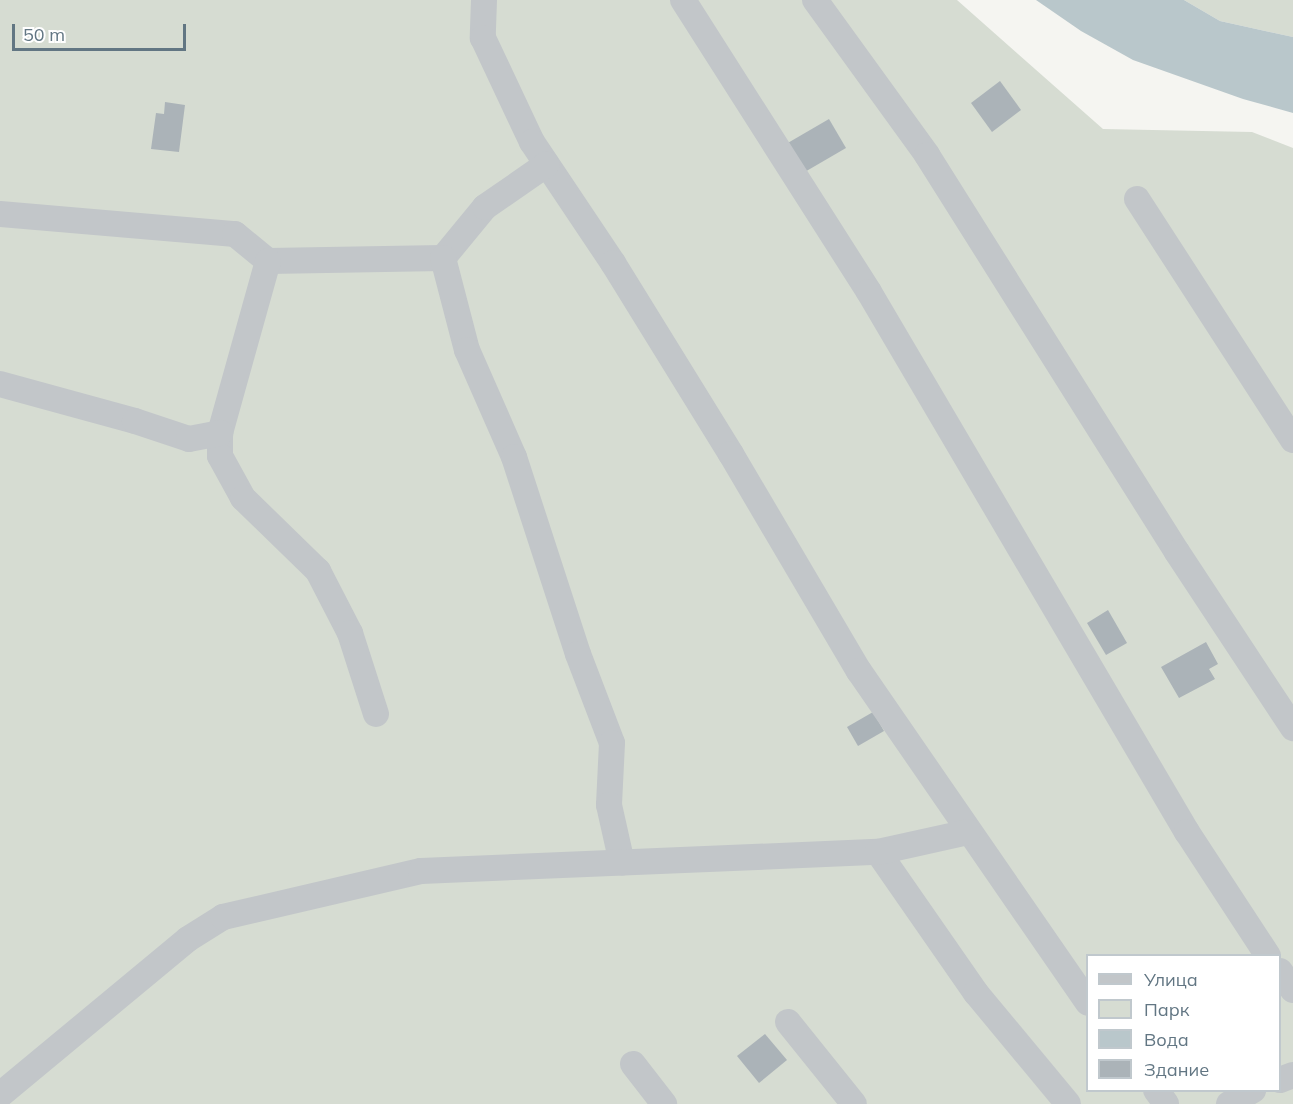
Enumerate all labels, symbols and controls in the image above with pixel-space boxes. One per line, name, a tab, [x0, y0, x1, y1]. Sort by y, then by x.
scale bar	[15, 12, 189, 50]
text: 50 m	[23, 23, 65, 46]
legend	[1086, 954, 1281, 1092]
text: Улица	[1144, 968, 1198, 991]
text: Парк	[1144, 998, 1189, 1021]
text: Вода	[1144, 1028, 1189, 1051]
text: Здание	[1144, 1058, 1209, 1081]

